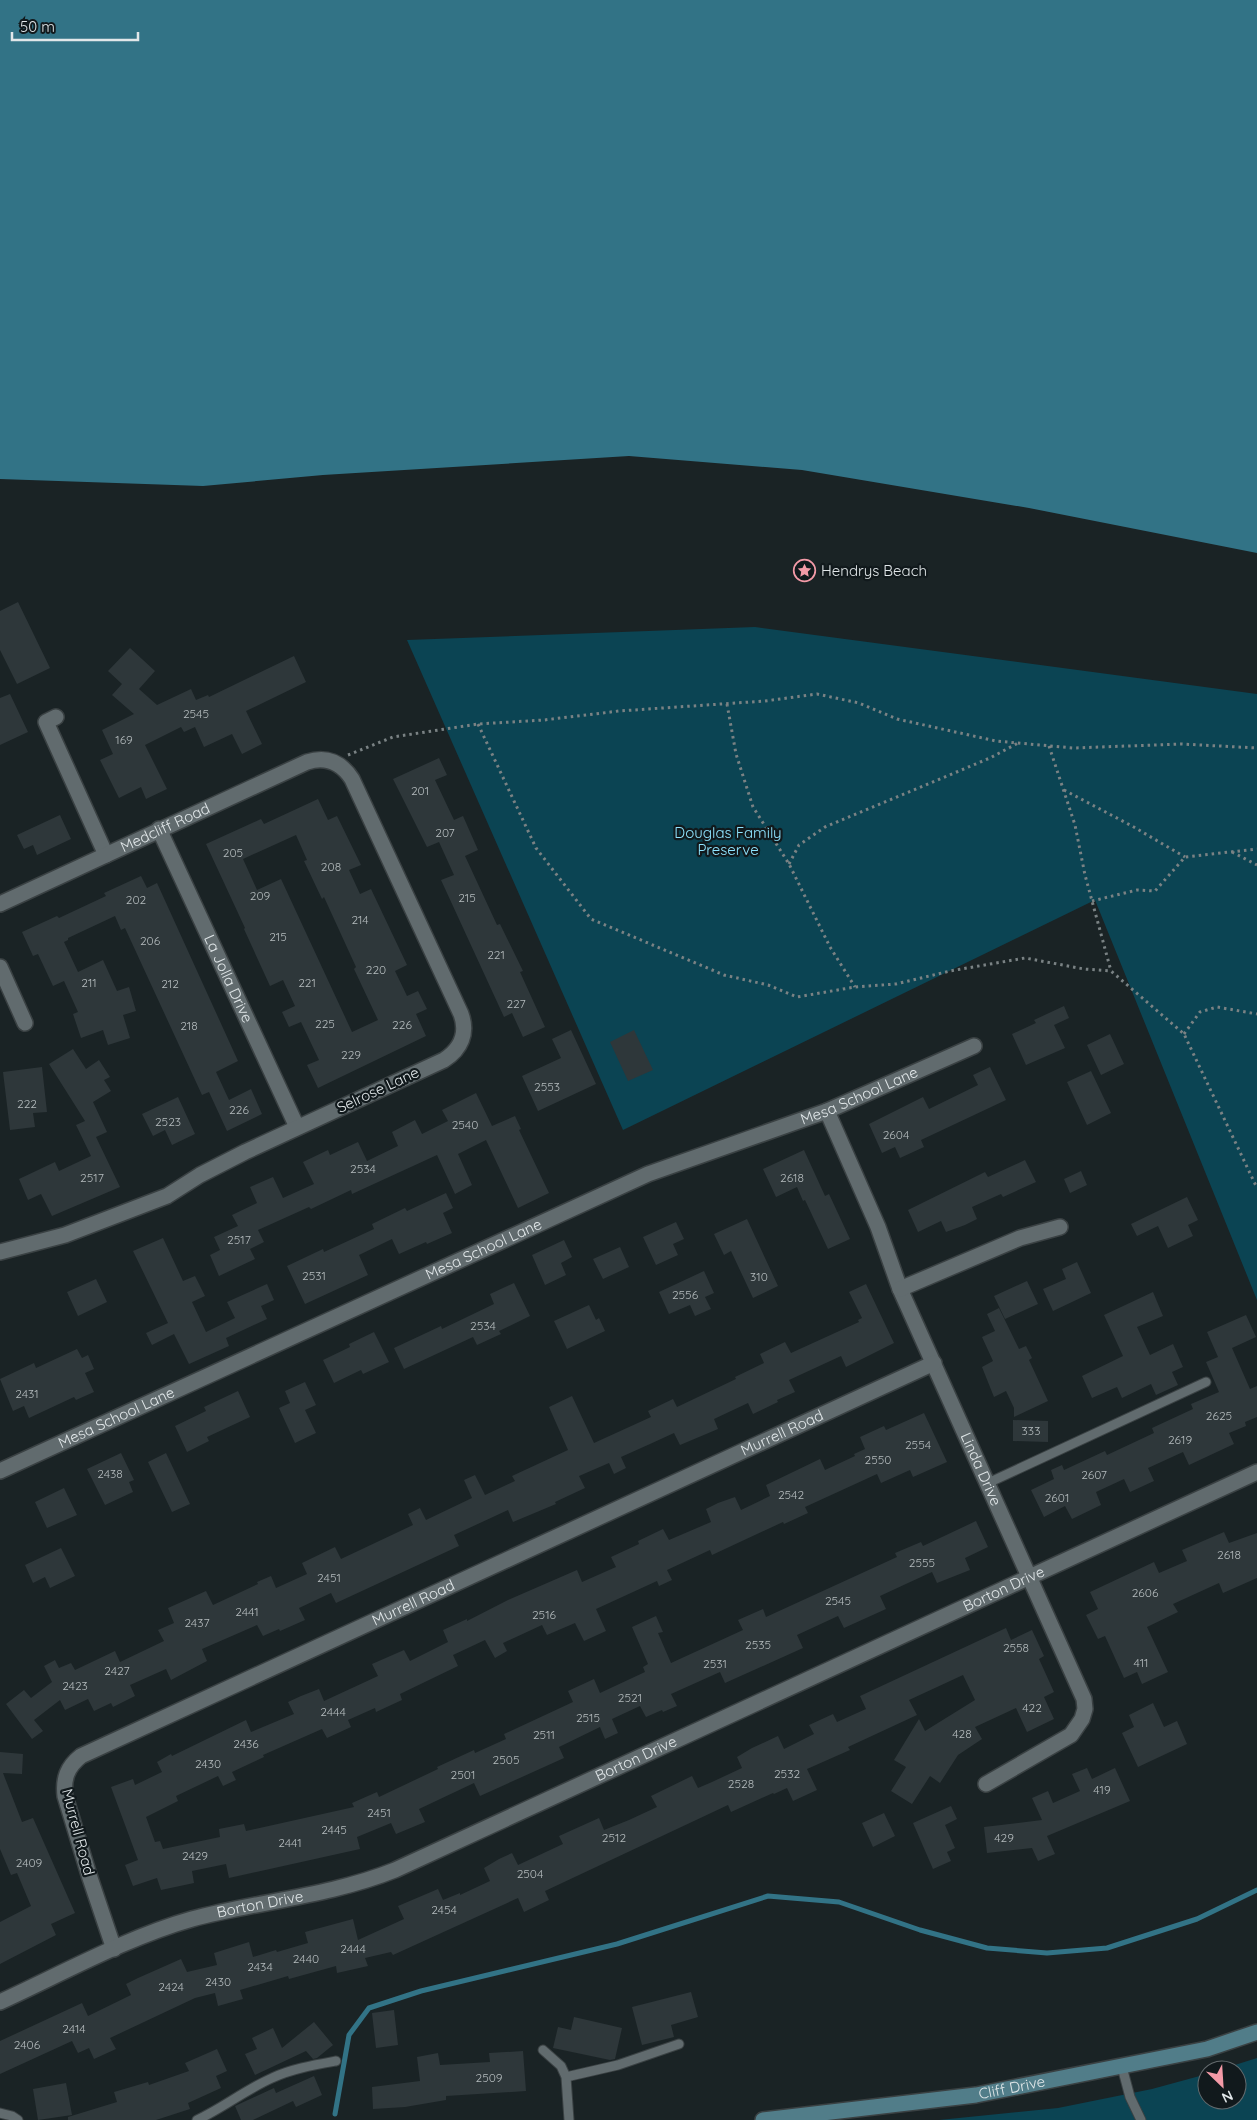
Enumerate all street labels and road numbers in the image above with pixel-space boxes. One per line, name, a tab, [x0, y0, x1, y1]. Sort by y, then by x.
street label: Medcliff Road	[117, 798, 213, 856]
street label: La Jolla Drive	[200, 931, 257, 1026]
street label: Selrose Lane	[334, 1062, 422, 1117]
street label: Mesa School Lane	[798, 1062, 921, 1129]
street label: Mesa School Lane	[422, 1214, 545, 1284]
street label: Mesa School Lane	[55, 1382, 177, 1452]
street label: Murrell Road	[738, 1405, 826, 1460]
street label: Linda Drive	[957, 1429, 1006, 1509]
street label: Borton Drive	[960, 1561, 1047, 1615]
street label: Murrell Road	[369, 1575, 458, 1630]
street label: Borton Drive	[592, 1731, 680, 1785]
street label: Murrell Road	[58, 1786, 99, 1877]
street label: Borton Drive	[215, 1886, 305, 1922]
street label: Cliff Drive	[977, 2071, 1047, 2103]

